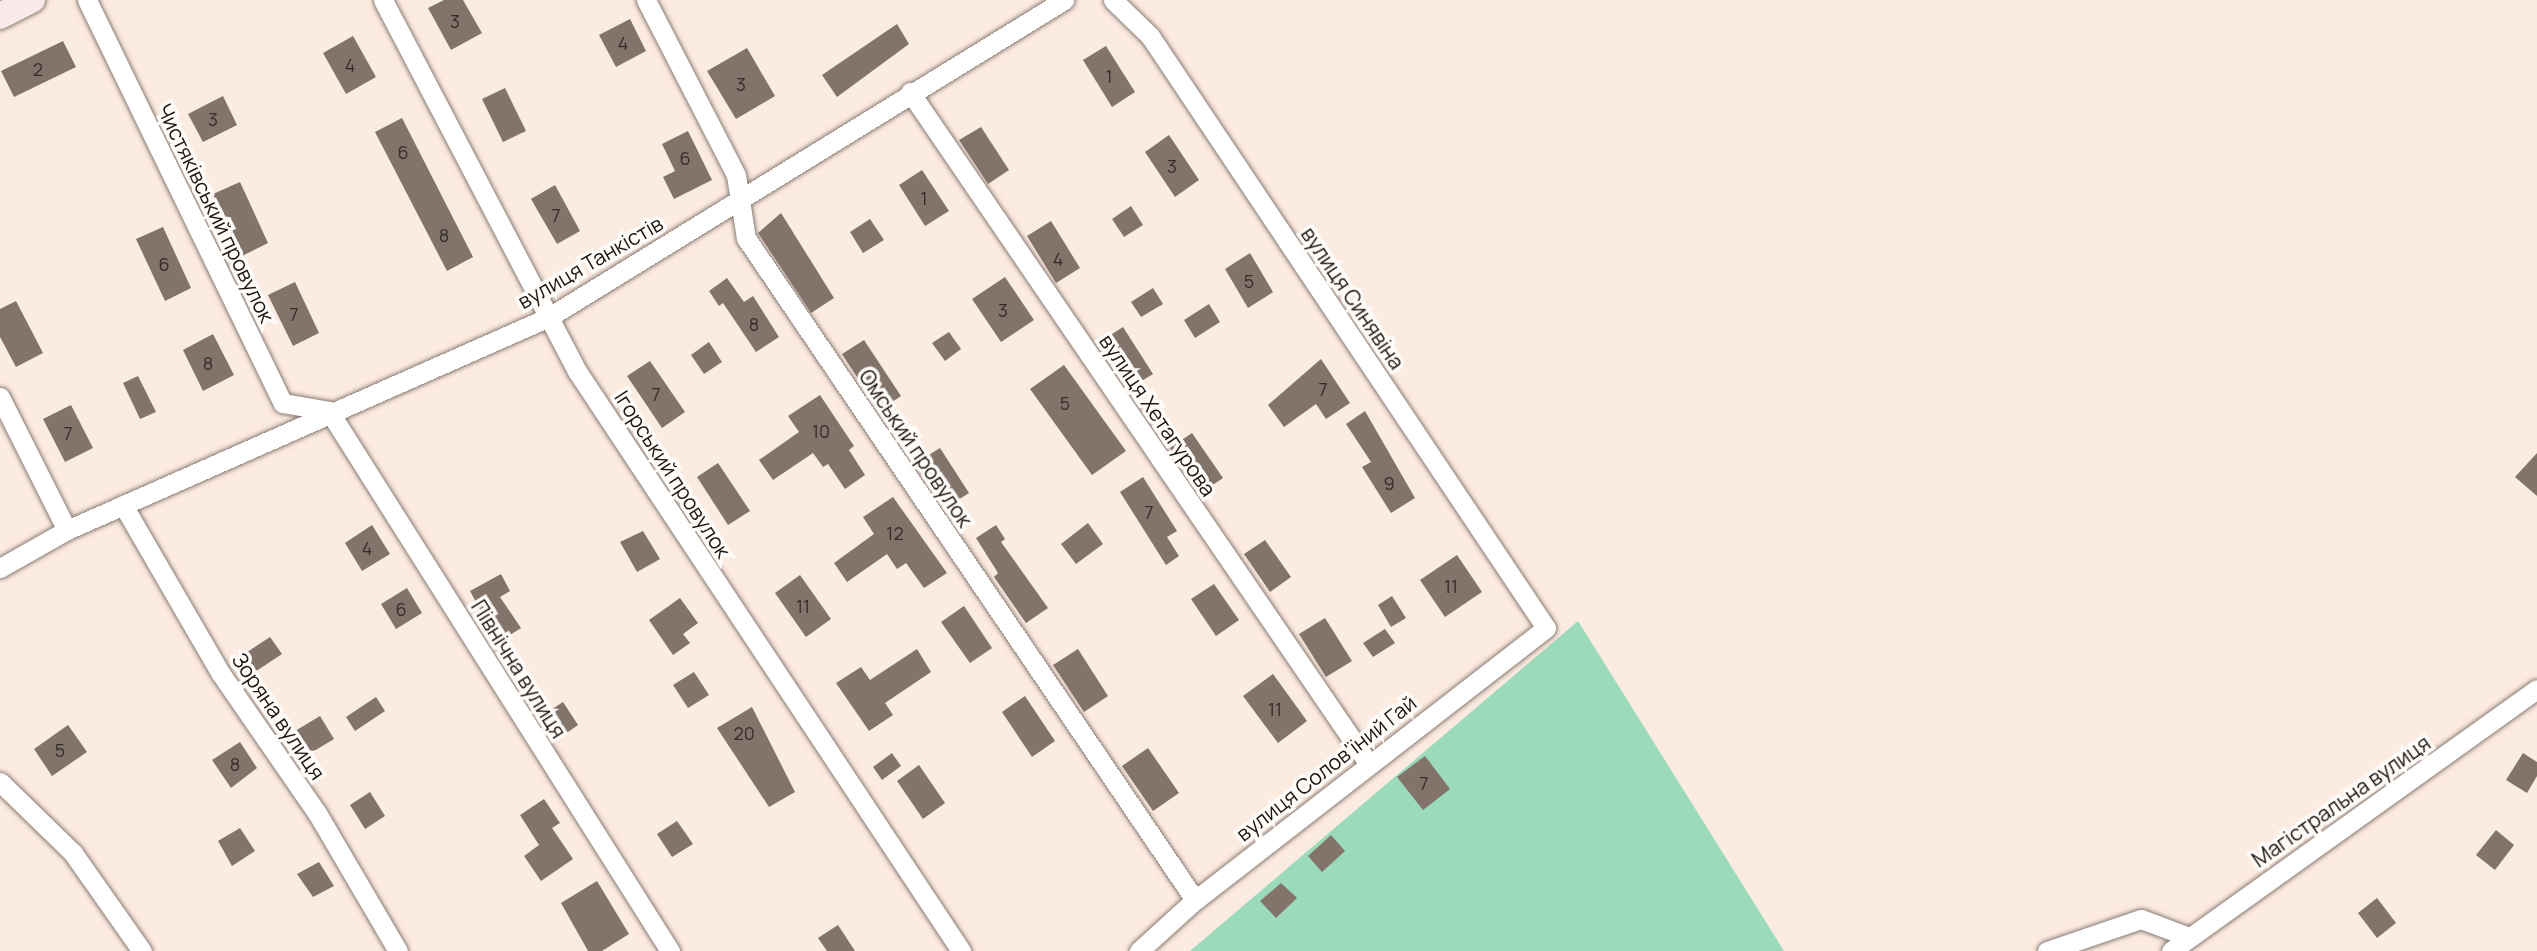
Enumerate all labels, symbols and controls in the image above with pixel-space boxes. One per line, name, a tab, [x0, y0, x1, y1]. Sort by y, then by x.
house number: 3	[450, 10, 460, 32]
house number: 4	[618, 32, 628, 54]
house number: 4	[345, 54, 355, 76]
house number: 2	[33, 58, 43, 80]
house number: 1	[1105, 65, 1113, 87]
house number: 3	[736, 73, 746, 95]
street label: Чистяківський провулок	[152, 100, 280, 326]
house number: 3	[208, 108, 218, 130]
house number: 6	[397, 141, 409, 163]
house number: 6	[679, 147, 691, 169]
house number: 3	[1167, 155, 1177, 177]
house number: 1	[920, 187, 928, 209]
house number: 7	[551, 204, 561, 226]
street label: вулиця Танкістів	[513, 210, 667, 314]
street label: вулиця Синявіна	[1296, 222, 1410, 374]
house number: 8	[439, 224, 449, 246]
house number: 4	[1053, 248, 1063, 270]
house number: 6	[158, 253, 170, 275]
house number: 5	[1244, 270, 1254, 292]
house number: 3	[998, 299, 1008, 321]
house number: 7	[289, 303, 299, 325]
house number: 8	[749, 313, 759, 335]
street label: вулиця Хетагурова	[1094, 329, 1222, 501]
house number: 8	[203, 352, 213, 374]
street label: Омський провулок	[854, 364, 978, 532]
house number: 7	[1318, 378, 1328, 400]
house number: 7	[651, 383, 661, 405]
street label: Ігорський провулок	[610, 386, 736, 562]
house number: 5	[1060, 392, 1070, 414]
house number: 10	[812, 420, 830, 442]
house number: 7	[63, 422, 73, 444]
house number: 9	[1383, 472, 1395, 494]
house number: 7	[1144, 501, 1154, 523]
house number: 12	[886, 522, 904, 544]
house number: 4	[362, 537, 372, 559]
house number: 11	[1444, 575, 1458, 597]
street label: Північна вулиця	[466, 595, 572, 743]
house number: 11	[796, 595, 810, 617]
house number: 6	[395, 598, 407, 620]
street label: Зоряна вулиця	[227, 648, 331, 784]
street label: вулиця Солов'їний Гай	[1231, 690, 1421, 846]
house number: 11	[1268, 698, 1282, 720]
house number: 20	[733, 722, 755, 744]
street label: Магістральна вулиця	[2247, 730, 2435, 872]
house number: 5	[55, 739, 65, 761]
house number: 8	[230, 753, 240, 775]
house number: 7	[1419, 772, 1429, 794]

